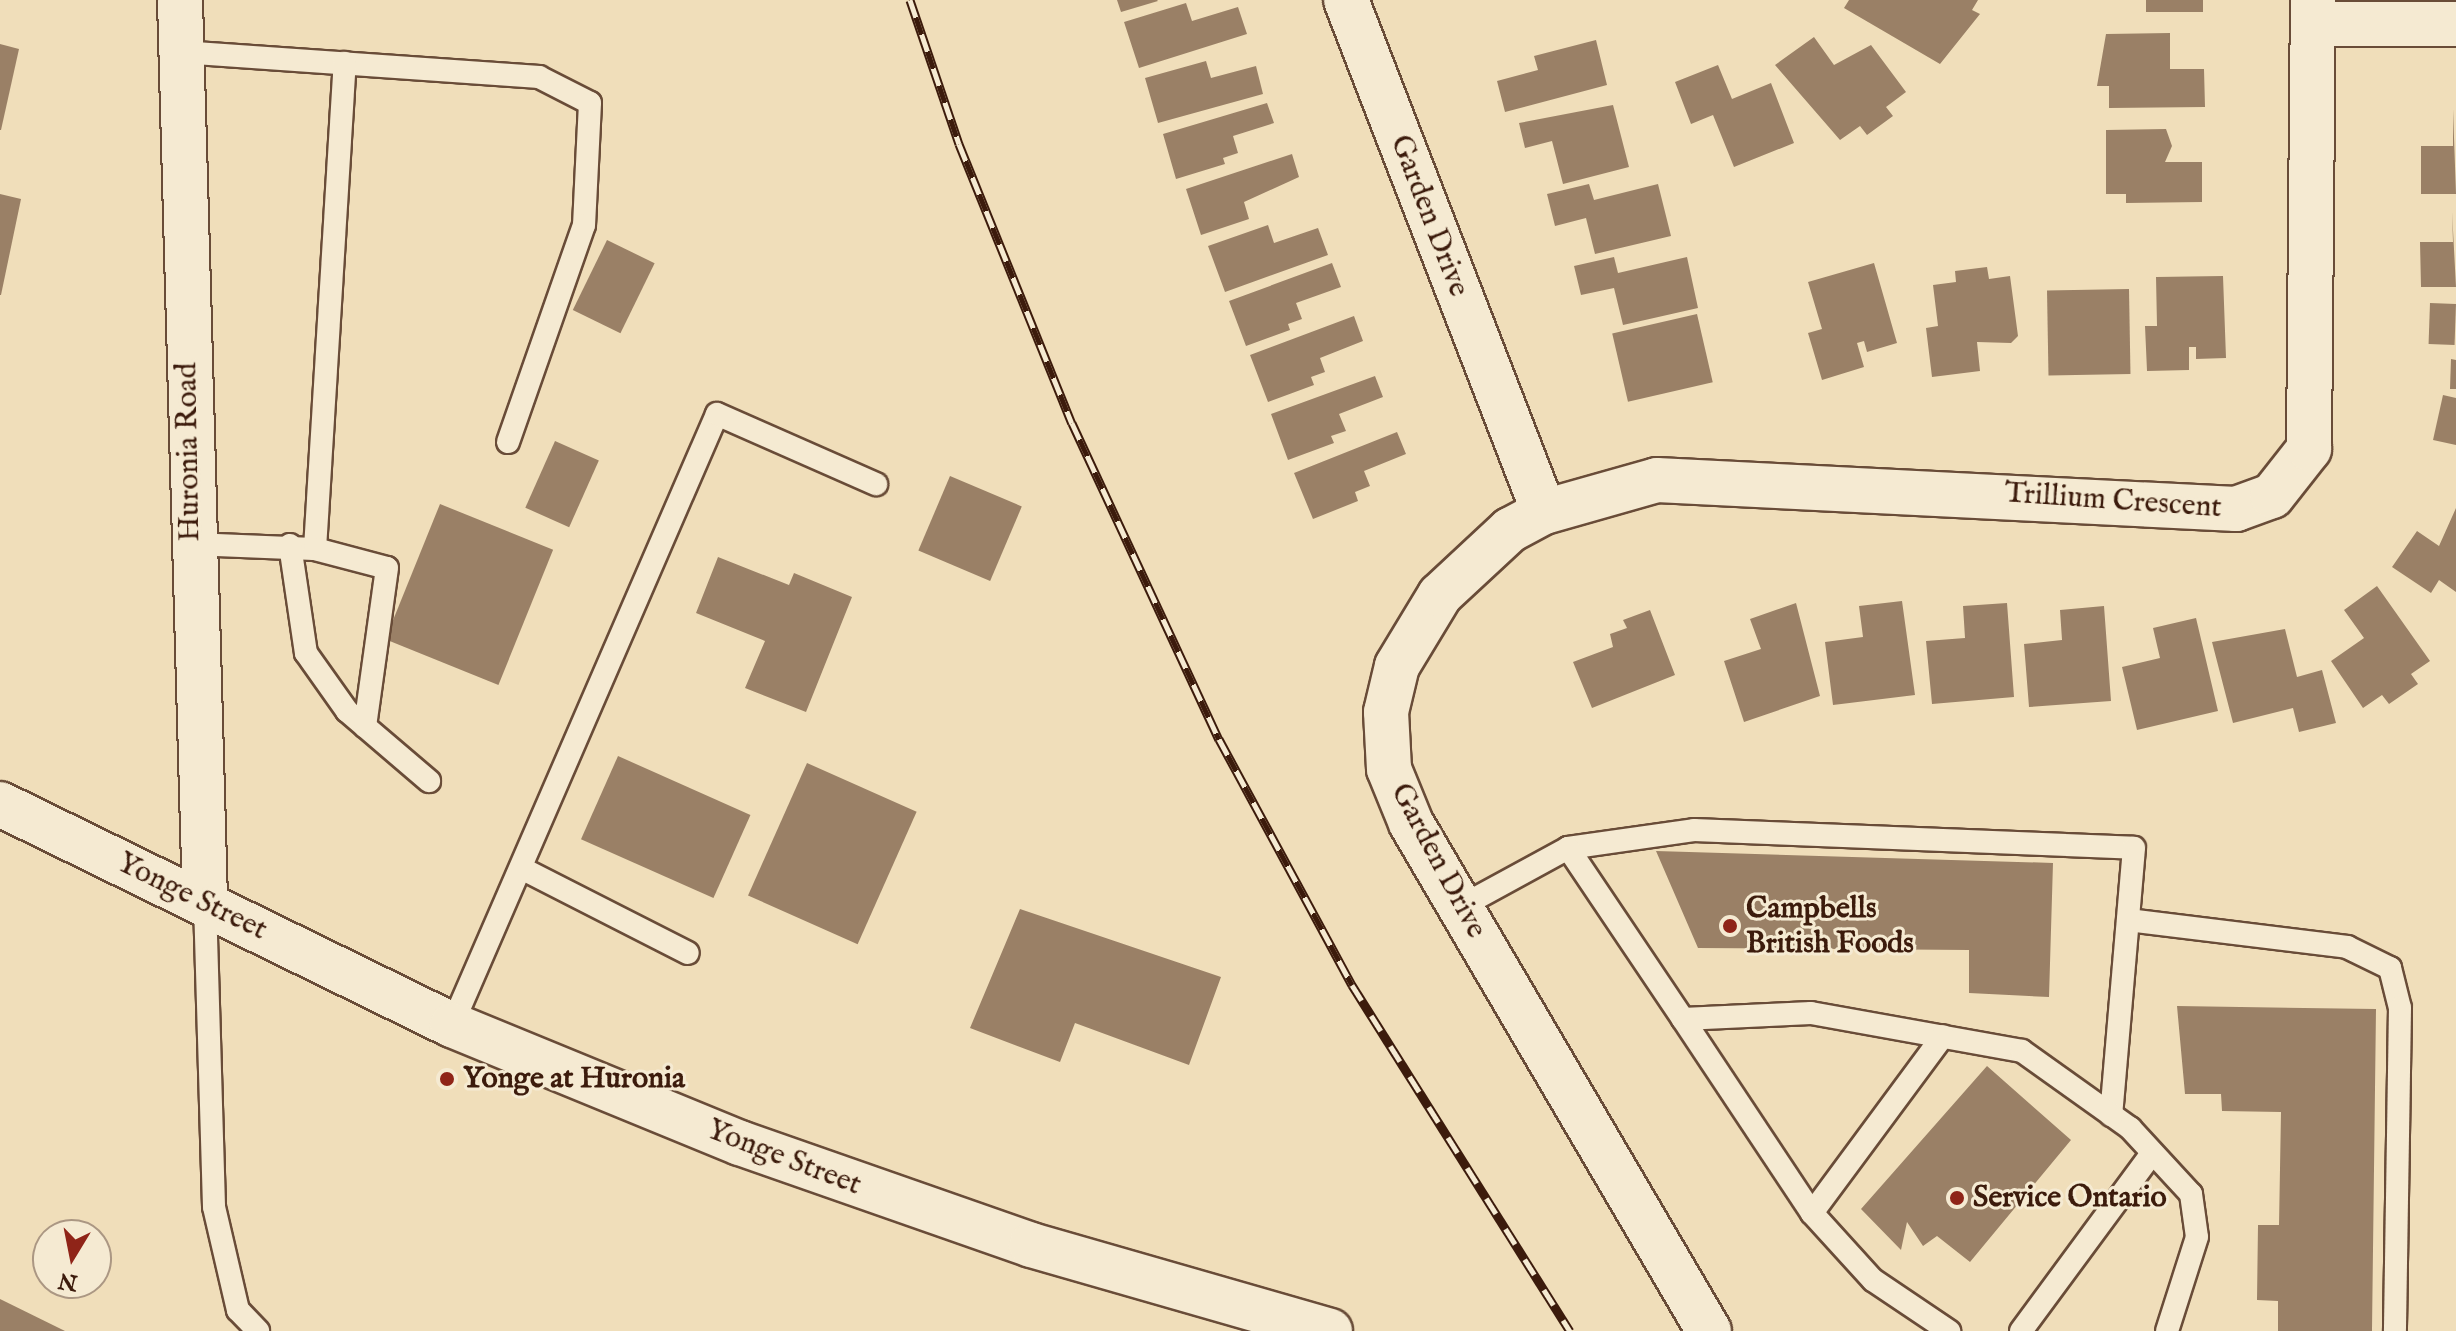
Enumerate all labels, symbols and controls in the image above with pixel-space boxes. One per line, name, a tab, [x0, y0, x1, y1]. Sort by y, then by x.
street label: Garden Drive	[1382, 130, 1476, 302]
street label: Huronia Road	[169, 362, 209, 542]
street label: Trillium Crescent	[2003, 475, 2223, 527]
street label: Garden Drive	[1382, 778, 1494, 944]
street label: Yonge Street	[111, 845, 273, 949]
place label: Campbells British Foods	[1746, 891, 1914, 962]
marker: Campbells British Foods	[1721, 917, 1739, 935]
place label: Yonge at Huronia	[463, 1061, 685, 1097]
marker: Yonge at Huronia	[438, 1070, 456, 1088]
street label: Yonge Street	[702, 1112, 866, 1204]
place label: Service Ontario	[1973, 1180, 2167, 1216]
marker: Service Ontario	[1948, 1189, 1966, 1207]
north arrow	[32, 1219, 112, 1299]
text: N	[56, 1265, 80, 1296]

